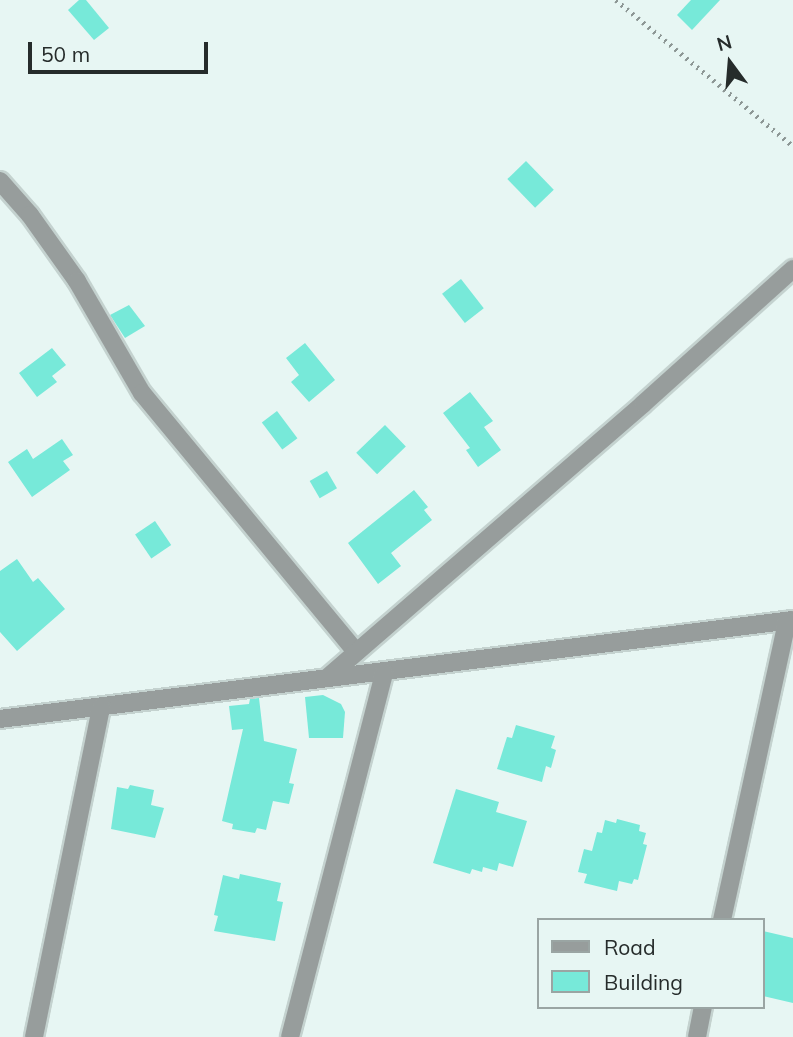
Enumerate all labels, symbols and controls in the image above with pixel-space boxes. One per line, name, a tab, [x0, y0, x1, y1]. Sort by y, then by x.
scale bar	[32, 28, 212, 72]
north arrow	[695, 28, 765, 98]
text: N	[714, 29, 734, 56]
text: 50 m	[41, 41, 90, 67]
legend	[538, 918, 765, 1009]
text: Road	[604, 934, 655, 960]
text: Building	[604, 969, 683, 995]

